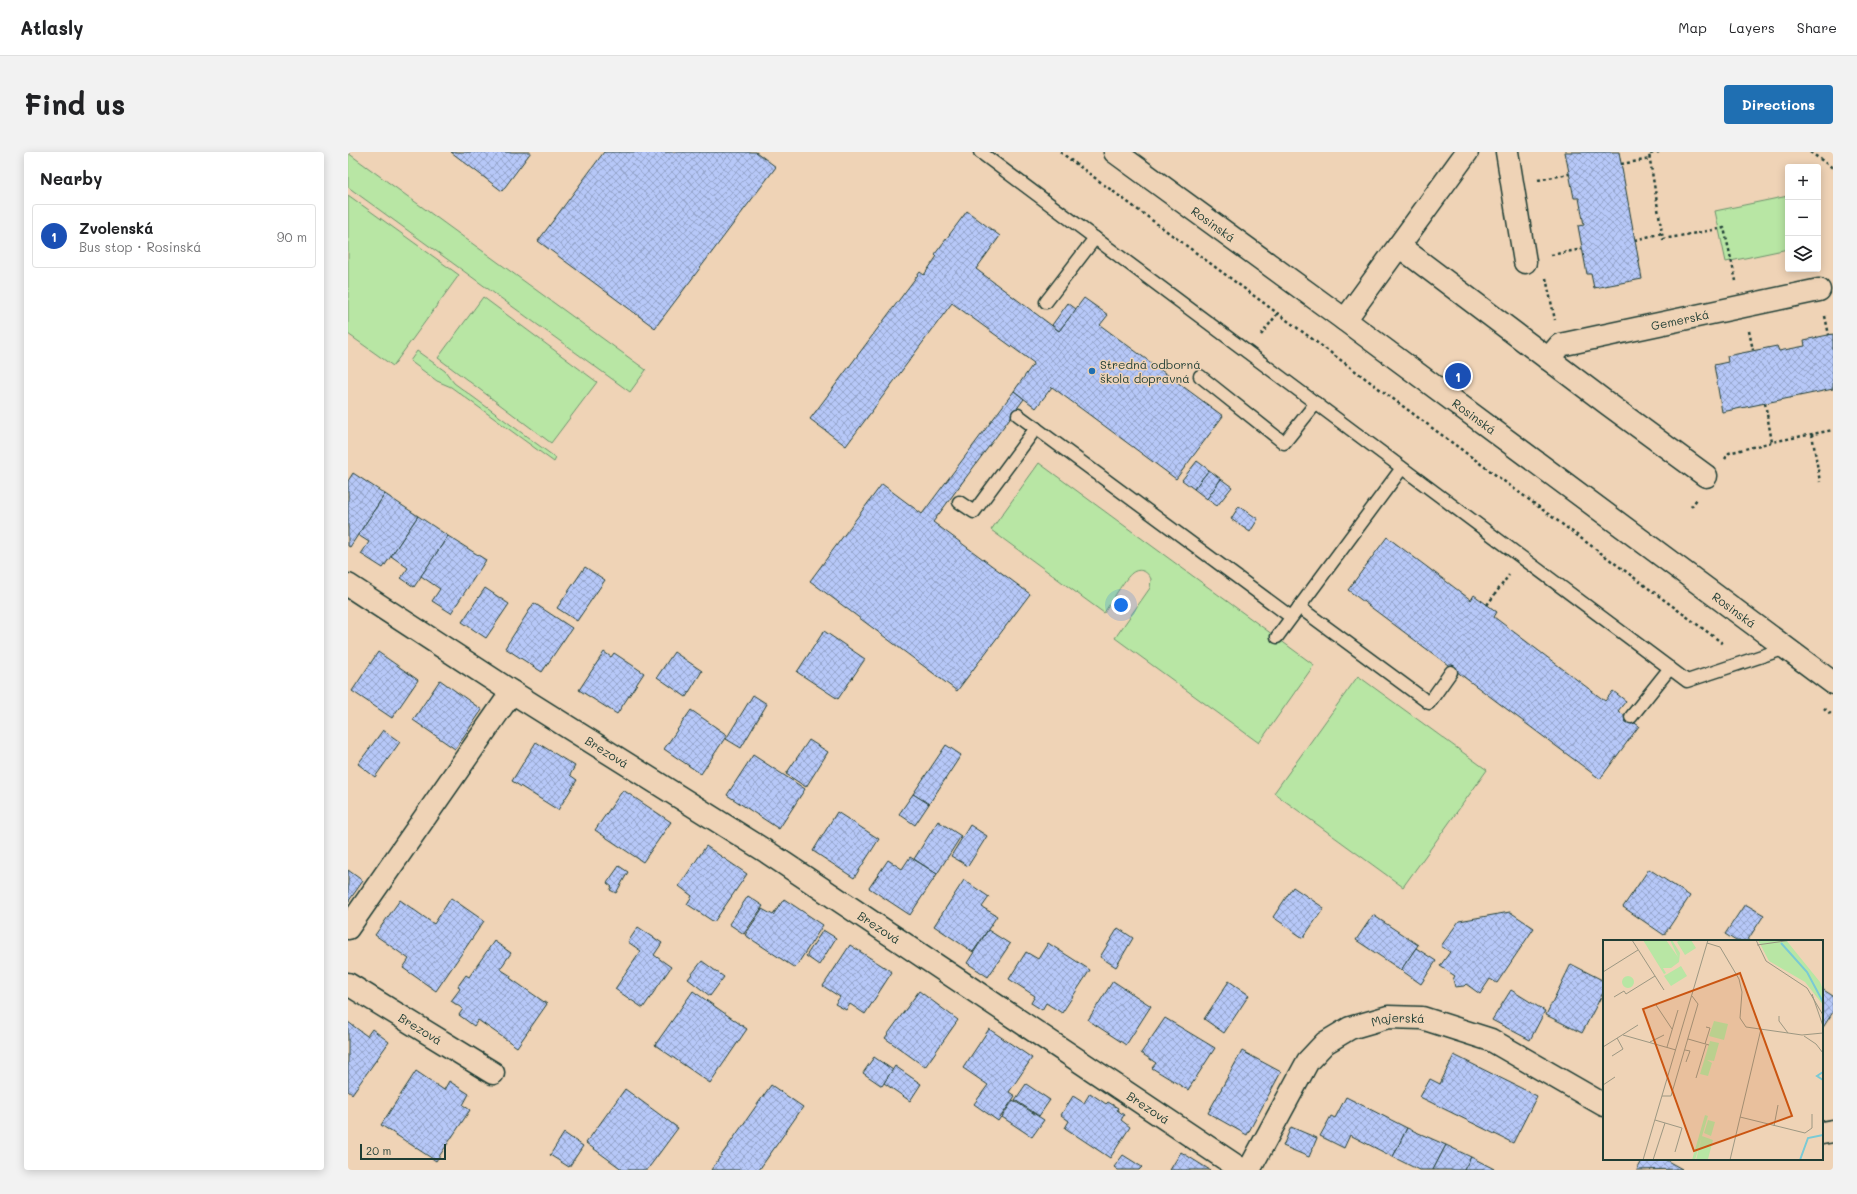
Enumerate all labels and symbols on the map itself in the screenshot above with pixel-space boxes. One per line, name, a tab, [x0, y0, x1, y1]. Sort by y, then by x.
street label: Rosinská	[1188, 203, 1239, 245]
street label: Gemerská	[1649, 306, 1710, 334]
place label: Stredná odborná škola dopravná	[1100, 356, 1201, 386]
pin: 1	[1445, 361, 1471, 391]
marker: Stredná odborná škola dopravná	[1087, 366, 1097, 376]
street label: Rosinská	[1449, 395, 1499, 438]
street label: Rosinská	[1709, 588, 1759, 631]
your location	[1111, 595, 1131, 615]
street label: Brezová	[582, 732, 632, 771]
street label: Brezová	[855, 907, 904, 947]
inset map	[1603, 940, 1823, 1160]
street label: Brezová	[396, 1009, 445, 1048]
street label: Majerská	[1369, 1009, 1425, 1030]
street label: Brezová	[1124, 1087, 1173, 1127]
scale bar	[360, 1142, 446, 1161]

